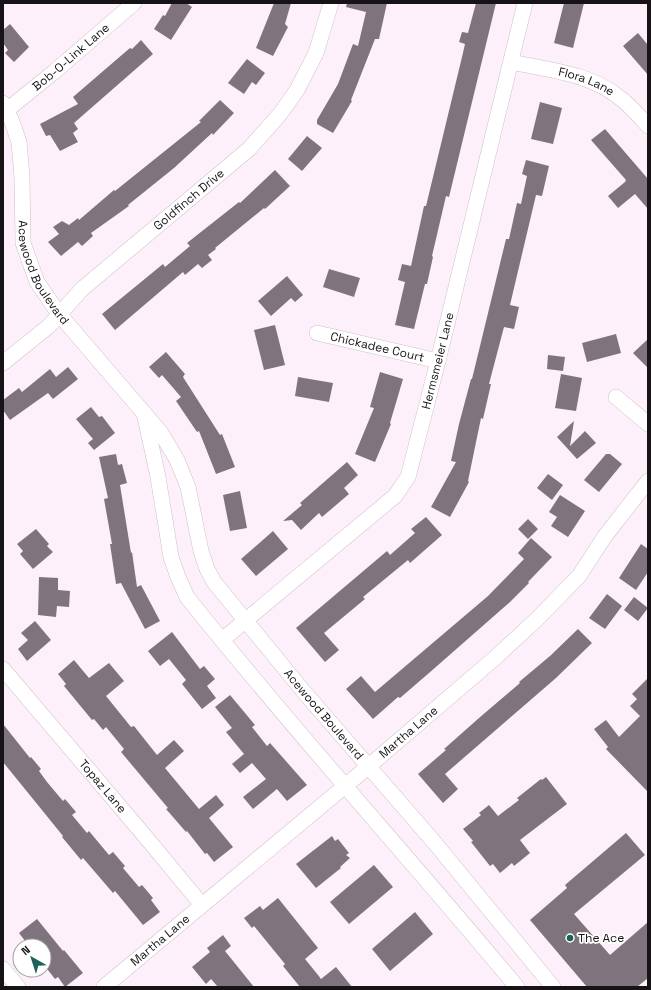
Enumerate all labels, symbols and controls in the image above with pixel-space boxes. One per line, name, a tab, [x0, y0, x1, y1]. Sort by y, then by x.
street label: Bob-O-Link Lane	[29, 20, 113, 94]
street label: Flora Lane	[557, 64, 618, 100]
street label: Goldfinch Drive	[150, 165, 228, 234]
street label: Acewood Boulevard	[15, 220, 73, 328]
street label: Hermsmeier Lane	[418, 311, 458, 411]
street label: Chickadee Court	[329, 328, 426, 366]
street label: Acewood Boulevard	[280, 666, 367, 763]
street label: Martha Lane	[376, 702, 441, 762]
street label: Topaz Lane	[75, 756, 130, 816]
street label: Martha Lane	[127, 911, 193, 970]
place label: The Ace	[578, 930, 624, 946]
marker: The Ace	[565, 933, 575, 943]
north arrow	[12, 938, 52, 978]
text: N	[18, 942, 33, 958]

